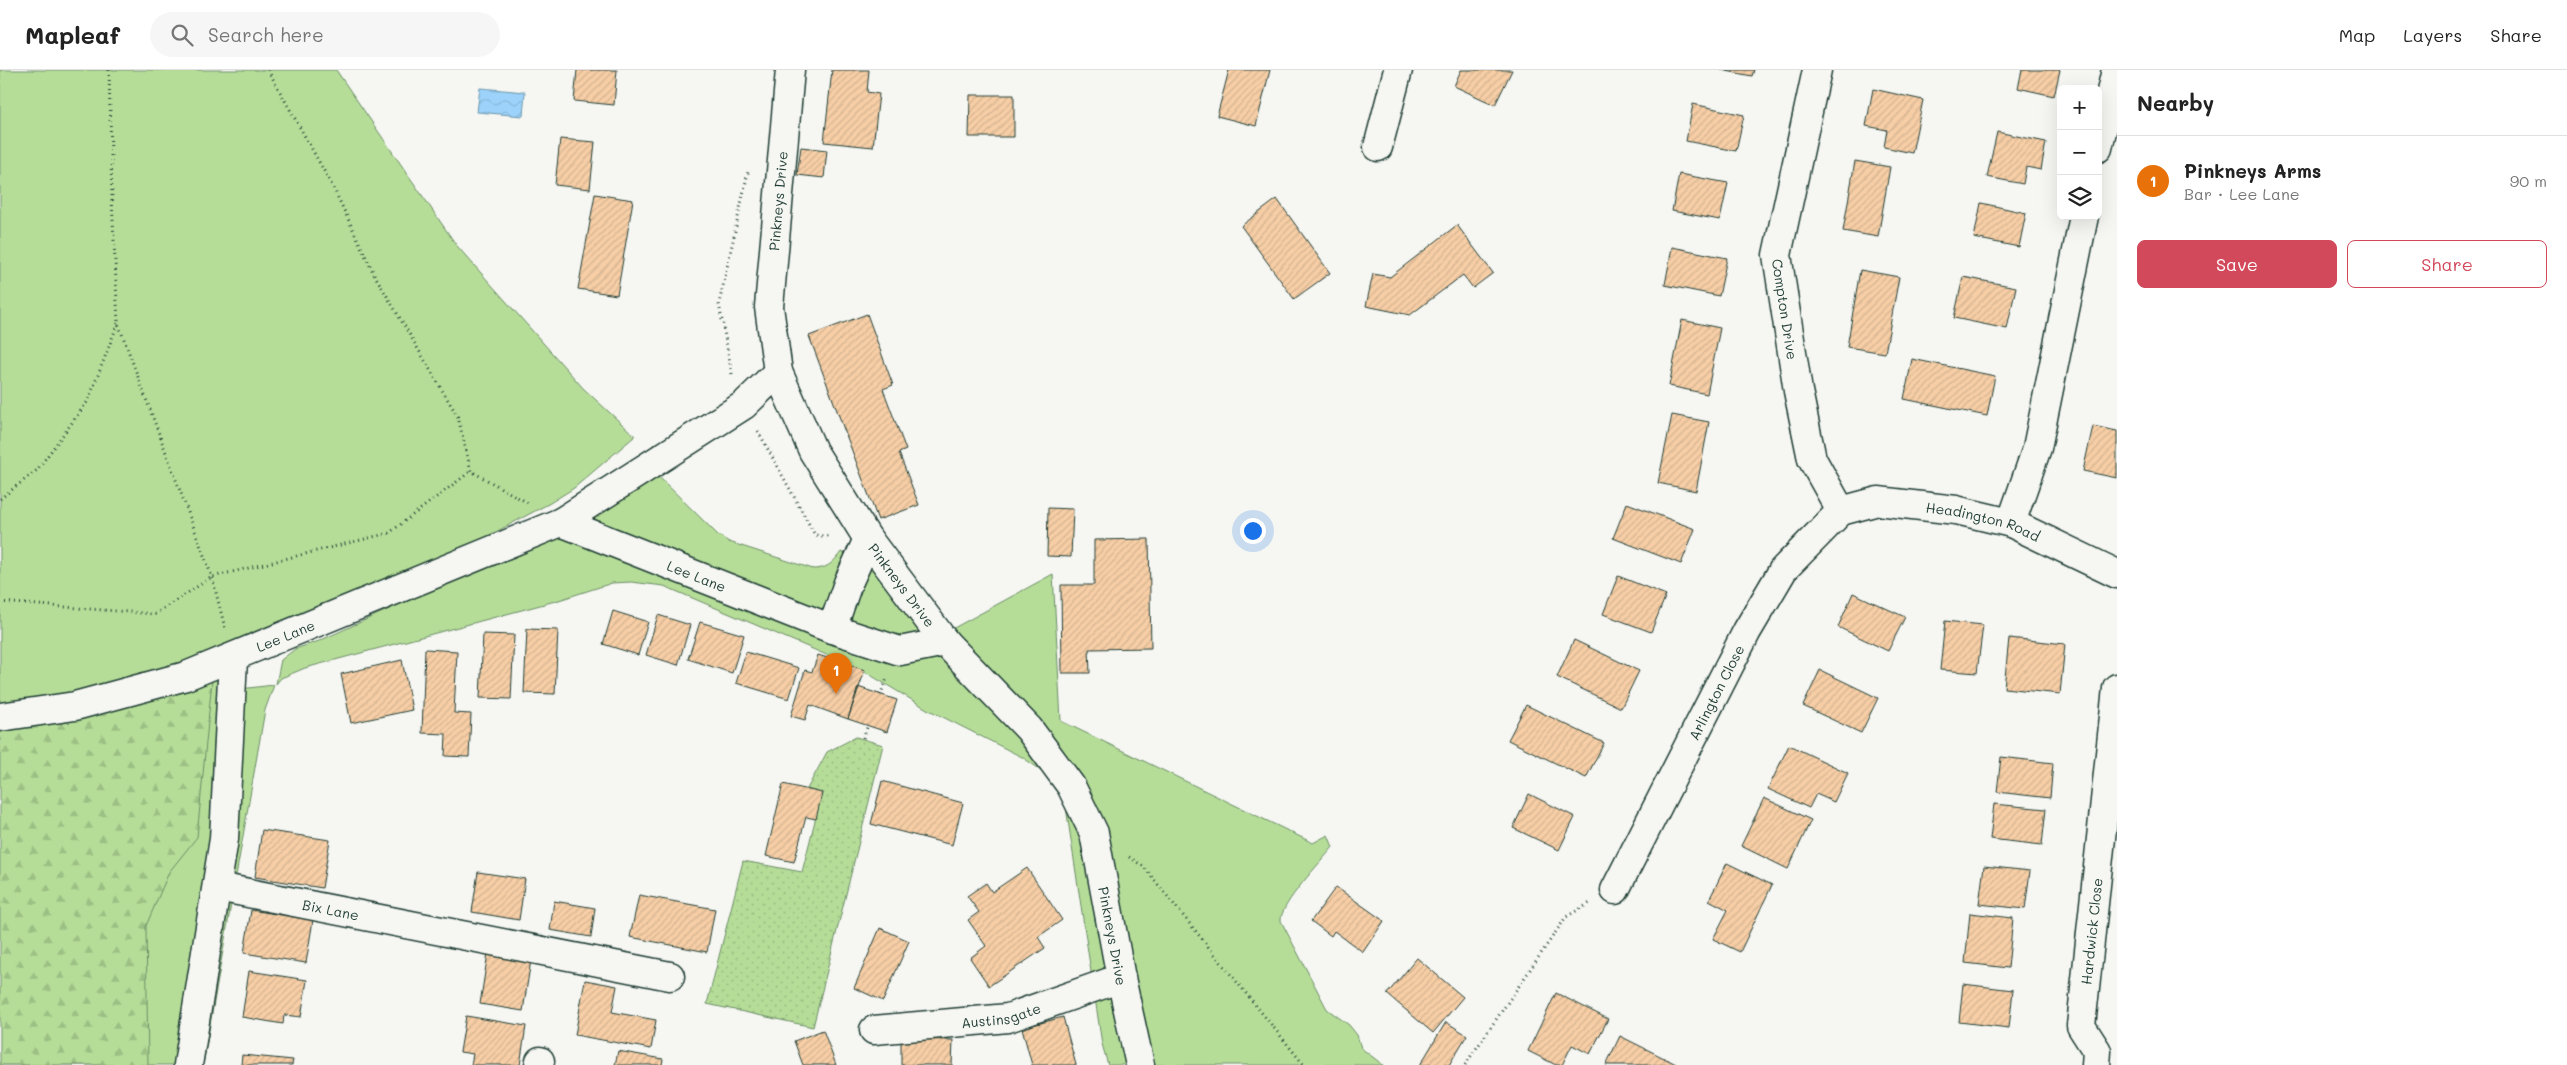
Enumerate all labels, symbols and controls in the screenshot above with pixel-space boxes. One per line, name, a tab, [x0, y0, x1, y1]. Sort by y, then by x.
search box	[150, 12, 500, 57]
text: Mapleaf	[25, 19, 120, 50]
icon: search	[168, 21, 196, 49]
text: Search here	[208, 22, 324, 47]
text: Map	[2339, 23, 2375, 47]
text: Layers	[2403, 23, 2462, 47]
text: Share	[2490, 23, 2542, 47]
map controls	[2057, 85, 2102, 220]
button: +	[2057, 85, 2102, 130]
text: Nearby	[2137, 89, 2214, 116]
button: −	[2057, 130, 2102, 175]
street label: Pinkneys Drive	[764, 150, 792, 252]
text: Pinkneys Arms	[2184, 158, 2321, 183]
text: 1	[2149, 170, 2157, 191]
text: 90 m	[2510, 170, 2547, 191]
button: layers	[2057, 175, 2102, 220]
text: Bar · Lee Lane	[2184, 183, 2300, 204]
button: Save	[2137, 240, 2337, 288]
button: Share	[2347, 240, 2547, 288]
street label: Compton Drive	[1768, 257, 1803, 361]
street label: Headington Road	[1925, 497, 2044, 545]
your location	[1240, 518, 1266, 544]
street label: Pinkneys Drive	[865, 539, 940, 631]
street label: Lee Lane	[665, 555, 729, 596]
street label: Lee Lane	[253, 615, 317, 656]
street label: Arlington Close	[1684, 641, 1748, 743]
pin: 1	[820, 653, 852, 694]
street label: Hardwick Close	[2076, 877, 2106, 986]
street label: Pinkneys Drive	[1095, 885, 1132, 987]
street label: Bix Lane	[301, 894, 361, 924]
street label: Austinsgate	[960, 998, 1043, 1032]

